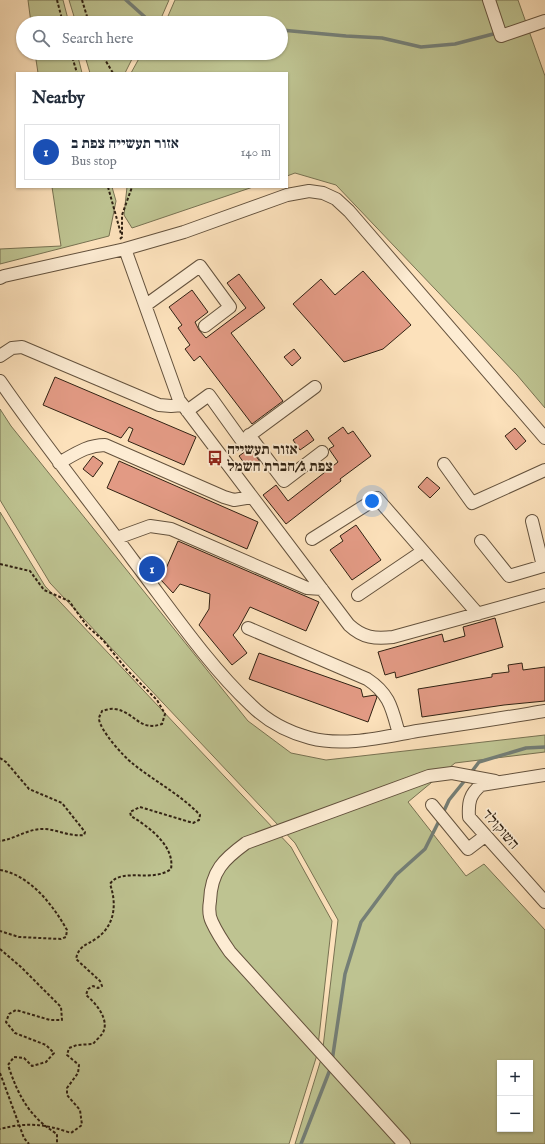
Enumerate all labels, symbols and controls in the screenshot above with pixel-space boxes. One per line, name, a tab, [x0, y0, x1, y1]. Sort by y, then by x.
search box	[16, 16, 288, 60]
icon: search	[30, 27, 52, 49]
text: Search here	[62, 29, 133, 48]
text: Nearby	[32, 88, 85, 109]
text: אזור תעשייה צפת ב	[71, 134, 179, 153]
text: 1	[44, 144, 48, 161]
text: 140 m	[241, 144, 271, 161]
text: Bus stop	[71, 153, 117, 170]
place label: אזור תעשייה צפת ג/חברת חשמל	[227, 440, 333, 476]
bus stop icon: אזור תעשייה צפת ג/חברת חשמל	[206, 449, 224, 467]
your location	[362, 491, 382, 511]
pin: 1	[139, 554, 165, 584]
street label: השוקולד	[478, 805, 523, 853]
map controls	[497, 1060, 533, 1132]
button: +	[497, 1060, 533, 1096]
button: −	[497, 1096, 533, 1132]

